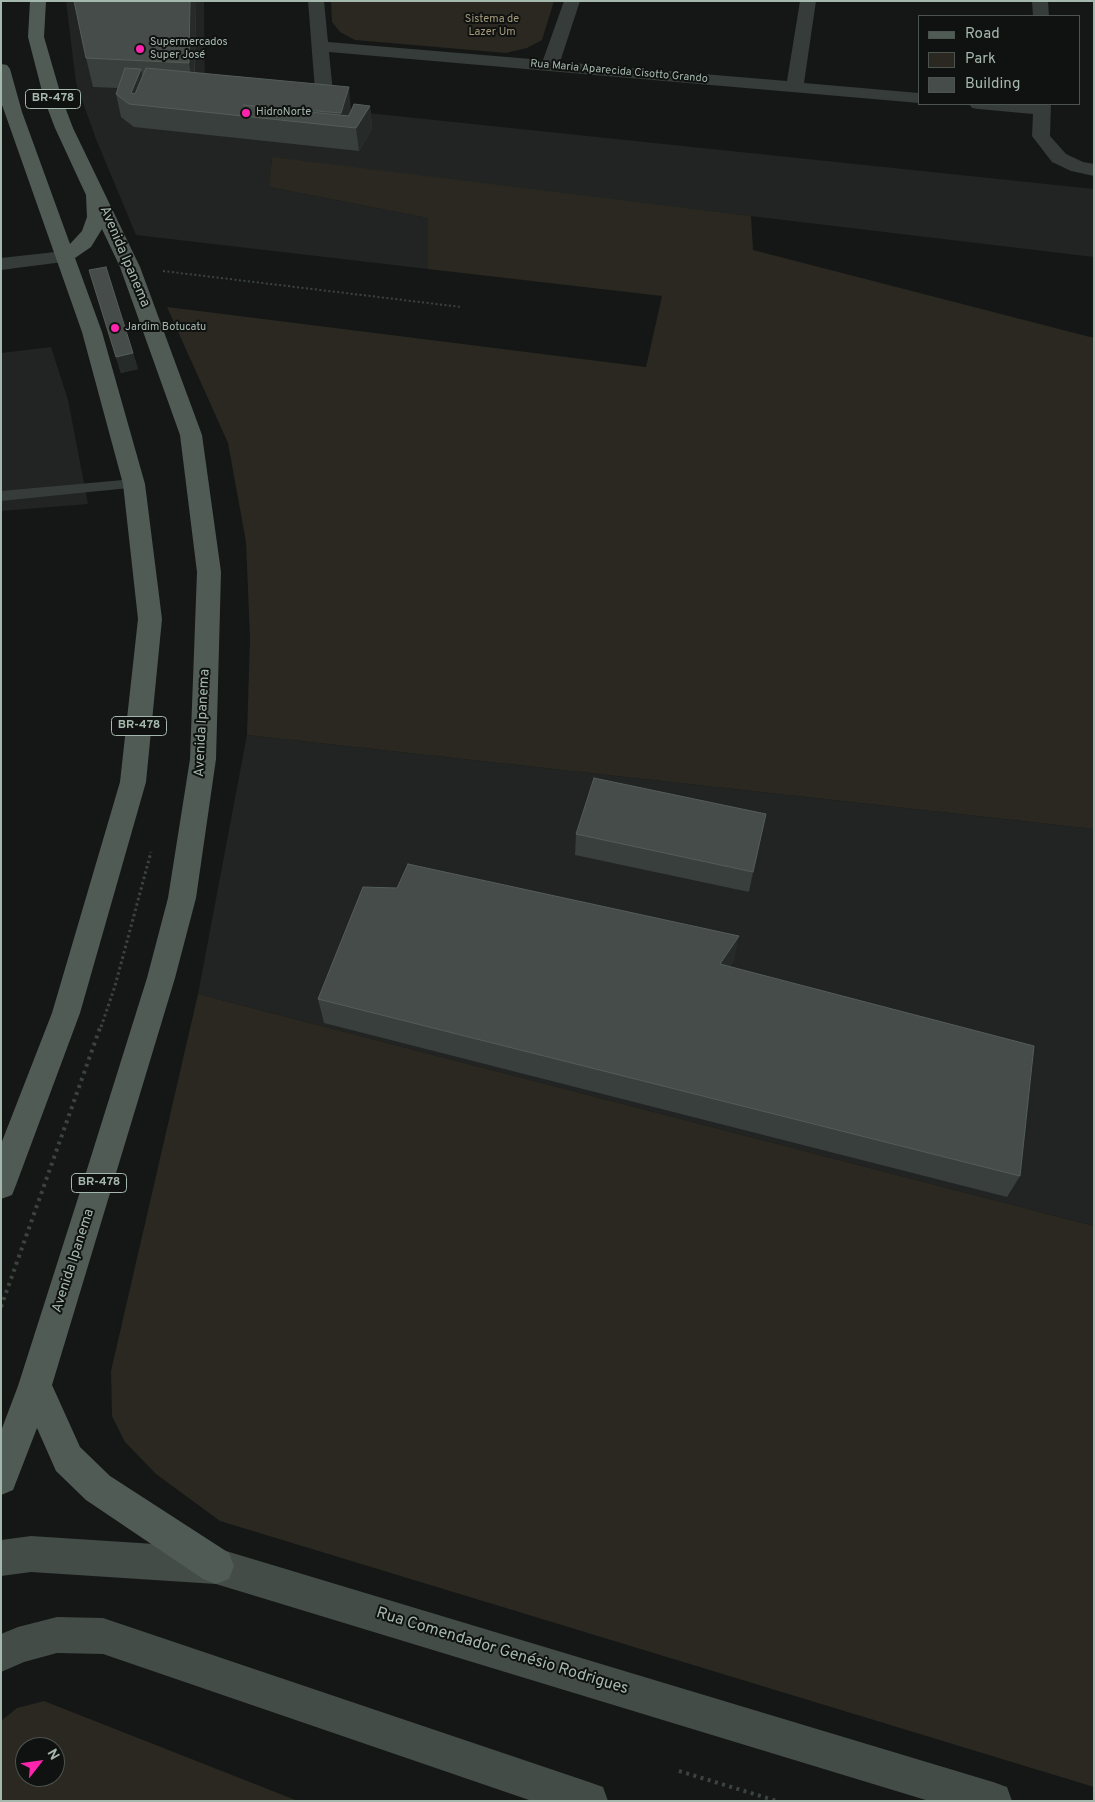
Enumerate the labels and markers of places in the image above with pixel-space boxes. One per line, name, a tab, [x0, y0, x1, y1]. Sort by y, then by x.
place label: Supermercados Super José	[150, 36, 228, 62]
marker: Supermercados Super José	[134, 43, 146, 55]
place label: HidroNorte	[256, 106, 311, 120]
marker: HidroNorte	[240, 107, 252, 119]
place label: Jardim Botucatu	[125, 321, 206, 335]
marker: Jardim Botucatu	[109, 322, 121, 334]

